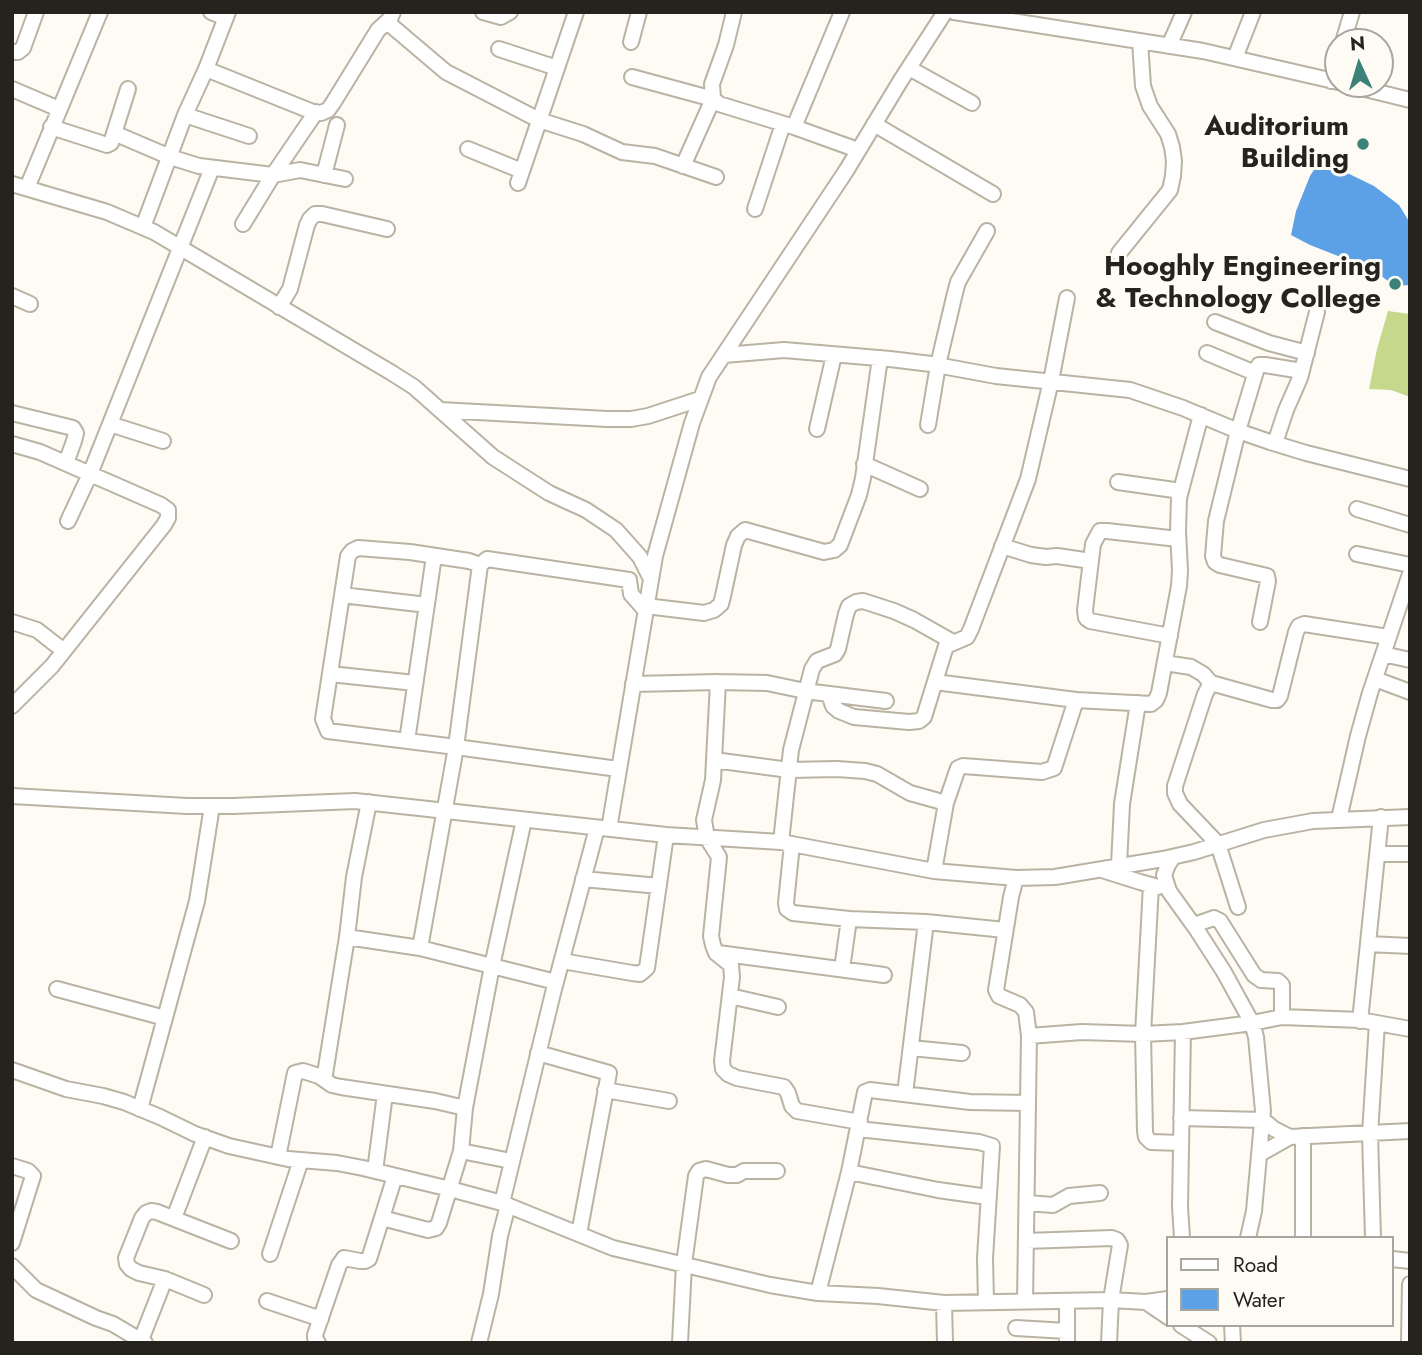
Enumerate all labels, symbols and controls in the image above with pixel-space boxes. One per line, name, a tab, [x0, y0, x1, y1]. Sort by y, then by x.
north arrow	[1324, 28, 1394, 98]
text: N	[1349, 30, 1366, 58]
place label: Auditorium Building	[1204, 111, 1349, 177]
marker: Auditorium Building	[1355, 136, 1371, 152]
place label: Hooghly Engineering & Technology College	[1096, 251, 1381, 317]
marker: Hooghly Engineering & Technology College	[1387, 276, 1403, 292]
legend	[1166, 1236, 1394, 1327]
text: Road	[1233, 1250, 1278, 1280]
text: Water	[1233, 1285, 1285, 1315]

